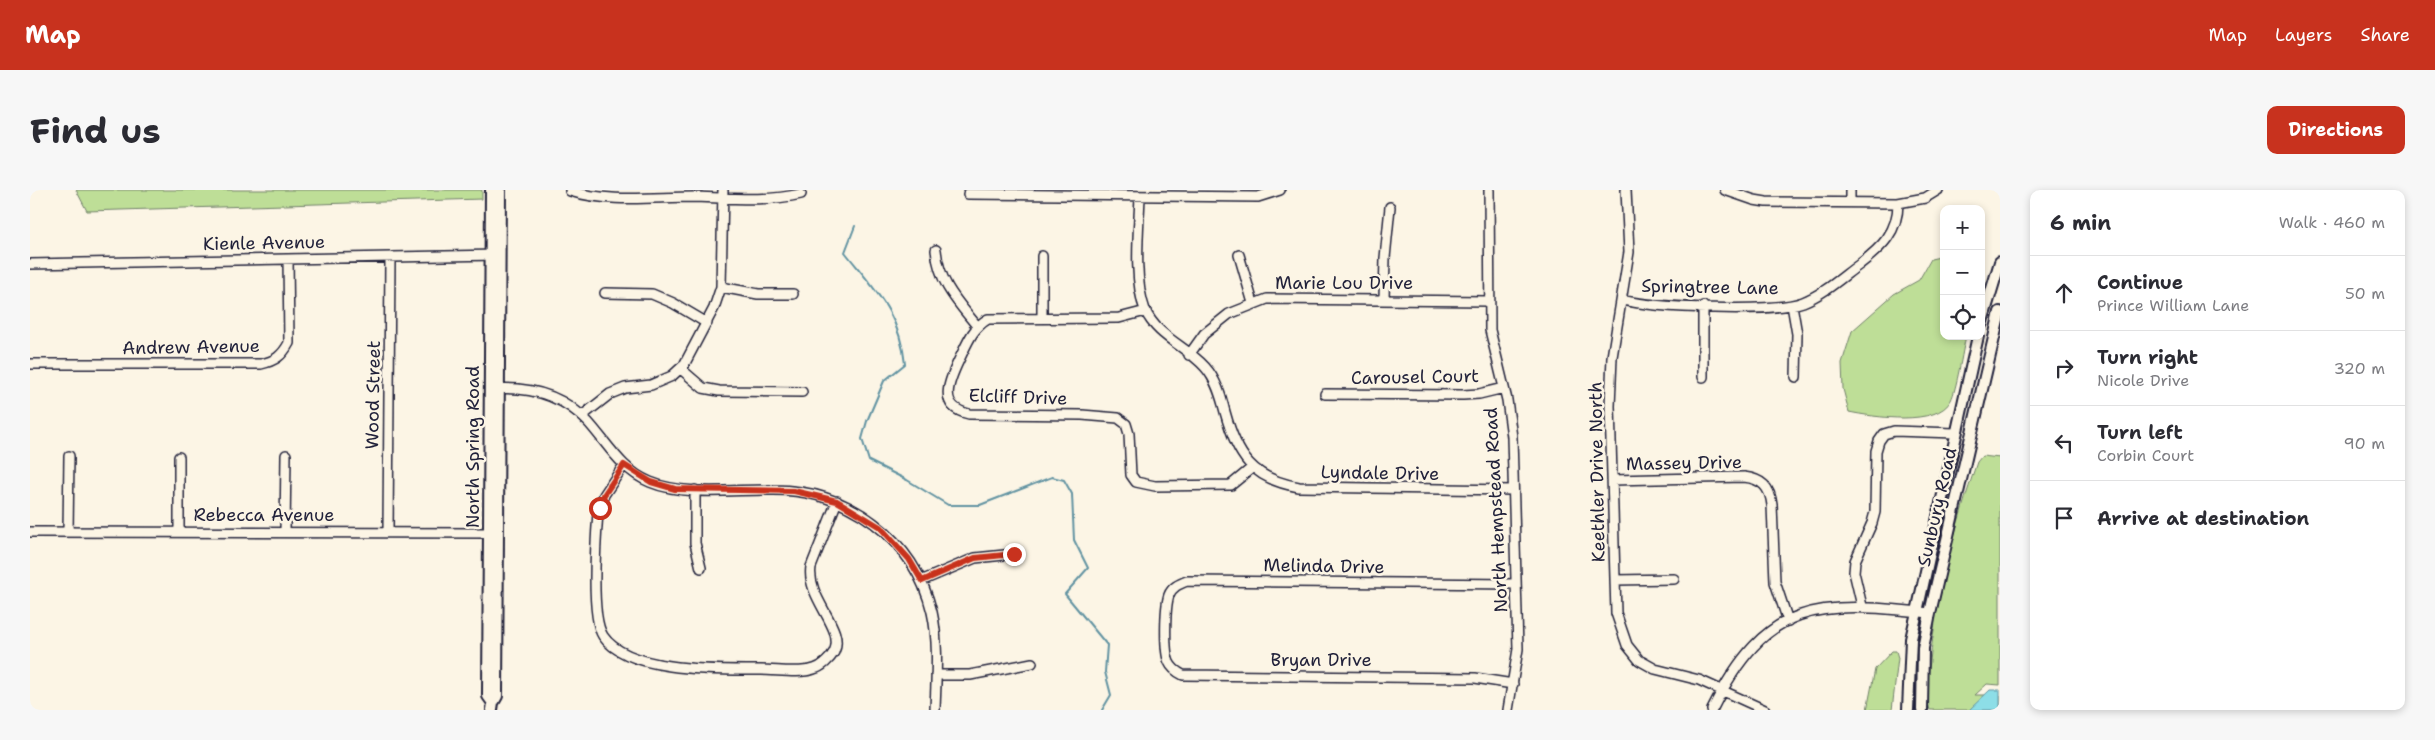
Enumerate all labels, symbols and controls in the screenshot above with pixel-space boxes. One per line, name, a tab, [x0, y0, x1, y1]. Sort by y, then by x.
text: Map	[25, 19, 81, 51]
text: Map	[2209, 23, 2247, 47]
text: Layers	[2275, 23, 2332, 47]
text: Share	[2360, 23, 2410, 47]
button: Directions	[2267, 106, 2405, 154]
text: Find us	[30, 107, 161, 154]
map controls	[1940, 205, 1985, 340]
button: +	[1940, 205, 1985, 250]
text: 6 min	[2050, 209, 2111, 237]
text: Walk · 460 m	[2279, 212, 2385, 233]
street label: Kienle Avenue	[203, 230, 325, 256]
button: −	[1940, 250, 1985, 295]
text: Continue	[2097, 270, 2183, 295]
street label: Marie Lou Drive	[1275, 271, 1413, 295]
street label: Springtree Lane	[1641, 274, 1779, 300]
icon: ahead	[2050, 279, 2078, 307]
text: 50 m	[2345, 283, 2385, 304]
button: locate	[1940, 295, 1985, 340]
text: Prince William Lane	[2097, 295, 2249, 316]
street label: Andrew Avenue	[122, 334, 260, 360]
street label: Wood Street	[360, 340, 386, 450]
text: Turn right	[2097, 345, 2198, 370]
icon: right	[2050, 354, 2078, 382]
text: 320 m	[2334, 358, 2385, 379]
street label: Carousel Court	[1351, 364, 1479, 390]
street label: North Spring Road	[461, 366, 485, 528]
text: Nicole Drive	[2097, 370, 2189, 391]
street label: Keethler Drive North	[1583, 381, 1611, 563]
street label: Elcliff Drive	[968, 383, 1068, 411]
street label: North Hempstead Road	[1479, 407, 1513, 613]
text: Turn left	[2097, 420, 2183, 445]
icon: left	[2050, 429, 2078, 457]
text: 90 m	[2344, 433, 2385, 454]
street label: Sunbury Road	[1912, 445, 1962, 569]
text: Corbin Court	[2097, 445, 2194, 466]
street label: Massey Drive	[1626, 450, 1742, 476]
street label: Lyndale Drive	[1320, 460, 1440, 486]
route start	[589, 497, 612, 520]
street label: Rebecca Avenue	[194, 503, 334, 527]
icon: arrive	[2050, 504, 2078, 532]
text: Arrive at destination	[2097, 506, 2309, 531]
route end	[1003, 543, 1026, 566]
street label: Melinda Drive	[1263, 553, 1385, 579]
street label: Bryan Drive	[1270, 648, 1372, 672]

